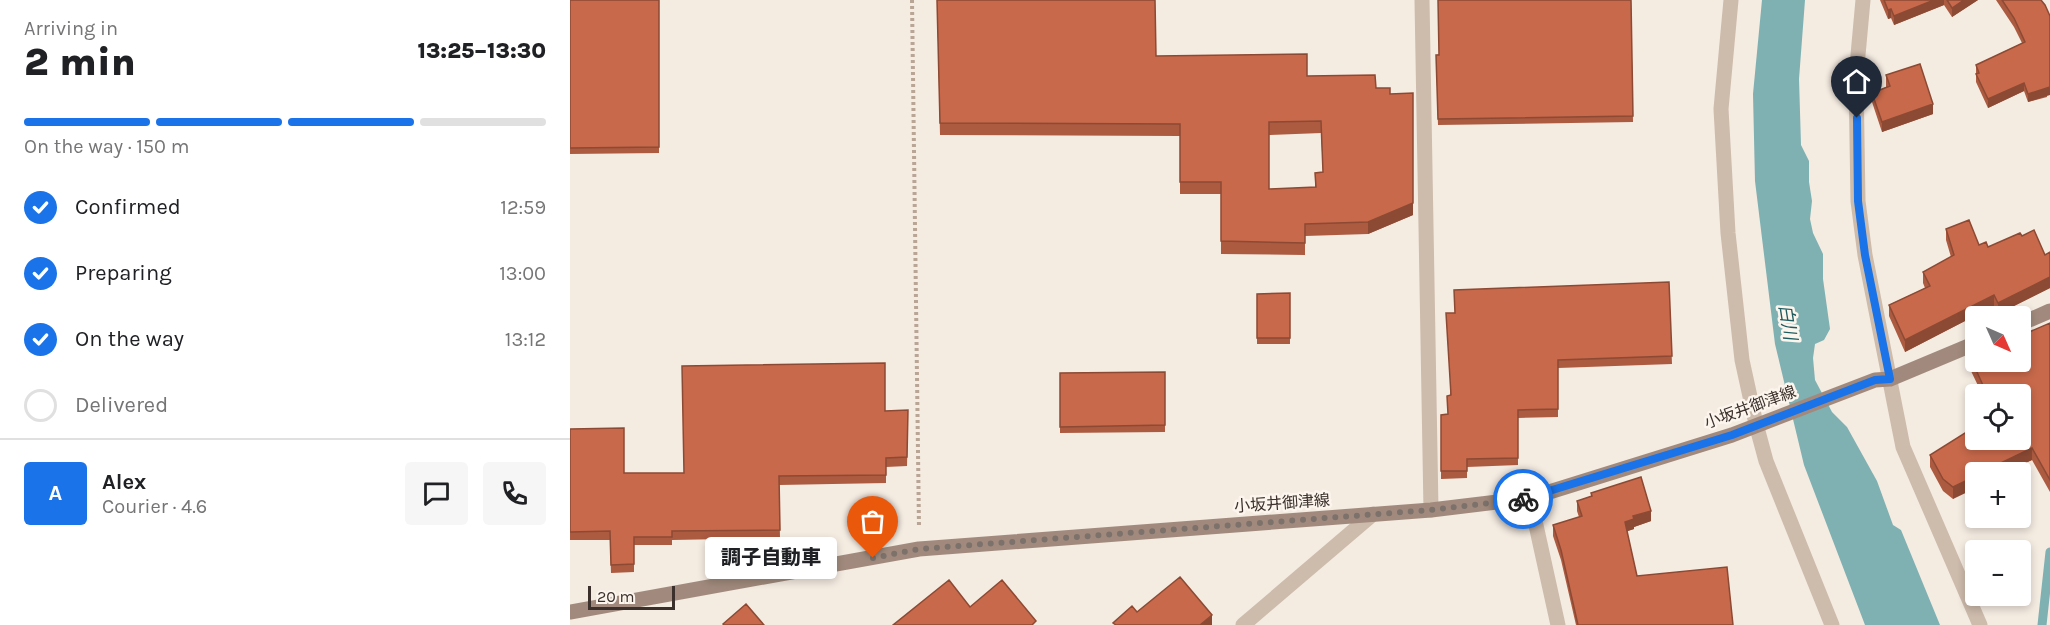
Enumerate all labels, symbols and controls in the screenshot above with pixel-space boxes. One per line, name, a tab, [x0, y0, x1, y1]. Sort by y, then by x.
text: Arriving in	[24, 17, 118, 40]
text: 13:25–13:30	[418, 38, 546, 64]
text: 2 min	[24, 39, 136, 85]
pin	[1831, 56, 1882, 118]
icon: home	[1840, 65, 1873, 98]
text: On the way · 150 m	[24, 135, 189, 158]
icon: check	[24, 191, 57, 224]
text: Confirmed	[75, 194, 181, 220]
text: 12:59	[500, 196, 546, 219]
icon: check	[24, 257, 57, 290]
text: Preparing	[75, 260, 172, 286]
text: 13:00	[499, 262, 546, 285]
water label: 白川	[1774, 303, 1802, 343]
north arrow	[1965, 306, 2031, 372]
map controls	[1965, 306, 2031, 606]
icon: check	[24, 323, 57, 356]
text: On the way	[75, 326, 184, 352]
text: 13:12	[505, 328, 546, 351]
street label: 小坂井御津線	[1702, 382, 1798, 432]
button: locate	[1965, 384, 2031, 450]
text: Delivered	[75, 392, 168, 418]
button: chat	[405, 462, 468, 525]
button: phone	[483, 462, 546, 525]
button: +	[1965, 462, 2031, 528]
text: Alex	[102, 469, 146, 495]
courier	[1493, 469, 1553, 529]
text: A	[49, 480, 62, 506]
icon: bike	[1507, 483, 1540, 516]
street label: 小坂井御津線	[1233, 490, 1331, 516]
text: Courier · 4.6	[102, 495, 207, 518]
pin	[847, 496, 898, 558]
icon: bag	[856, 505, 889, 538]
callout: 調子自動車	[705, 537, 837, 579]
button: −	[1965, 540, 2031, 606]
text: 調子自動車	[721, 546, 821, 569]
scale bar	[588, 583, 675, 610]
text: 20 m	[597, 587, 635, 606]

